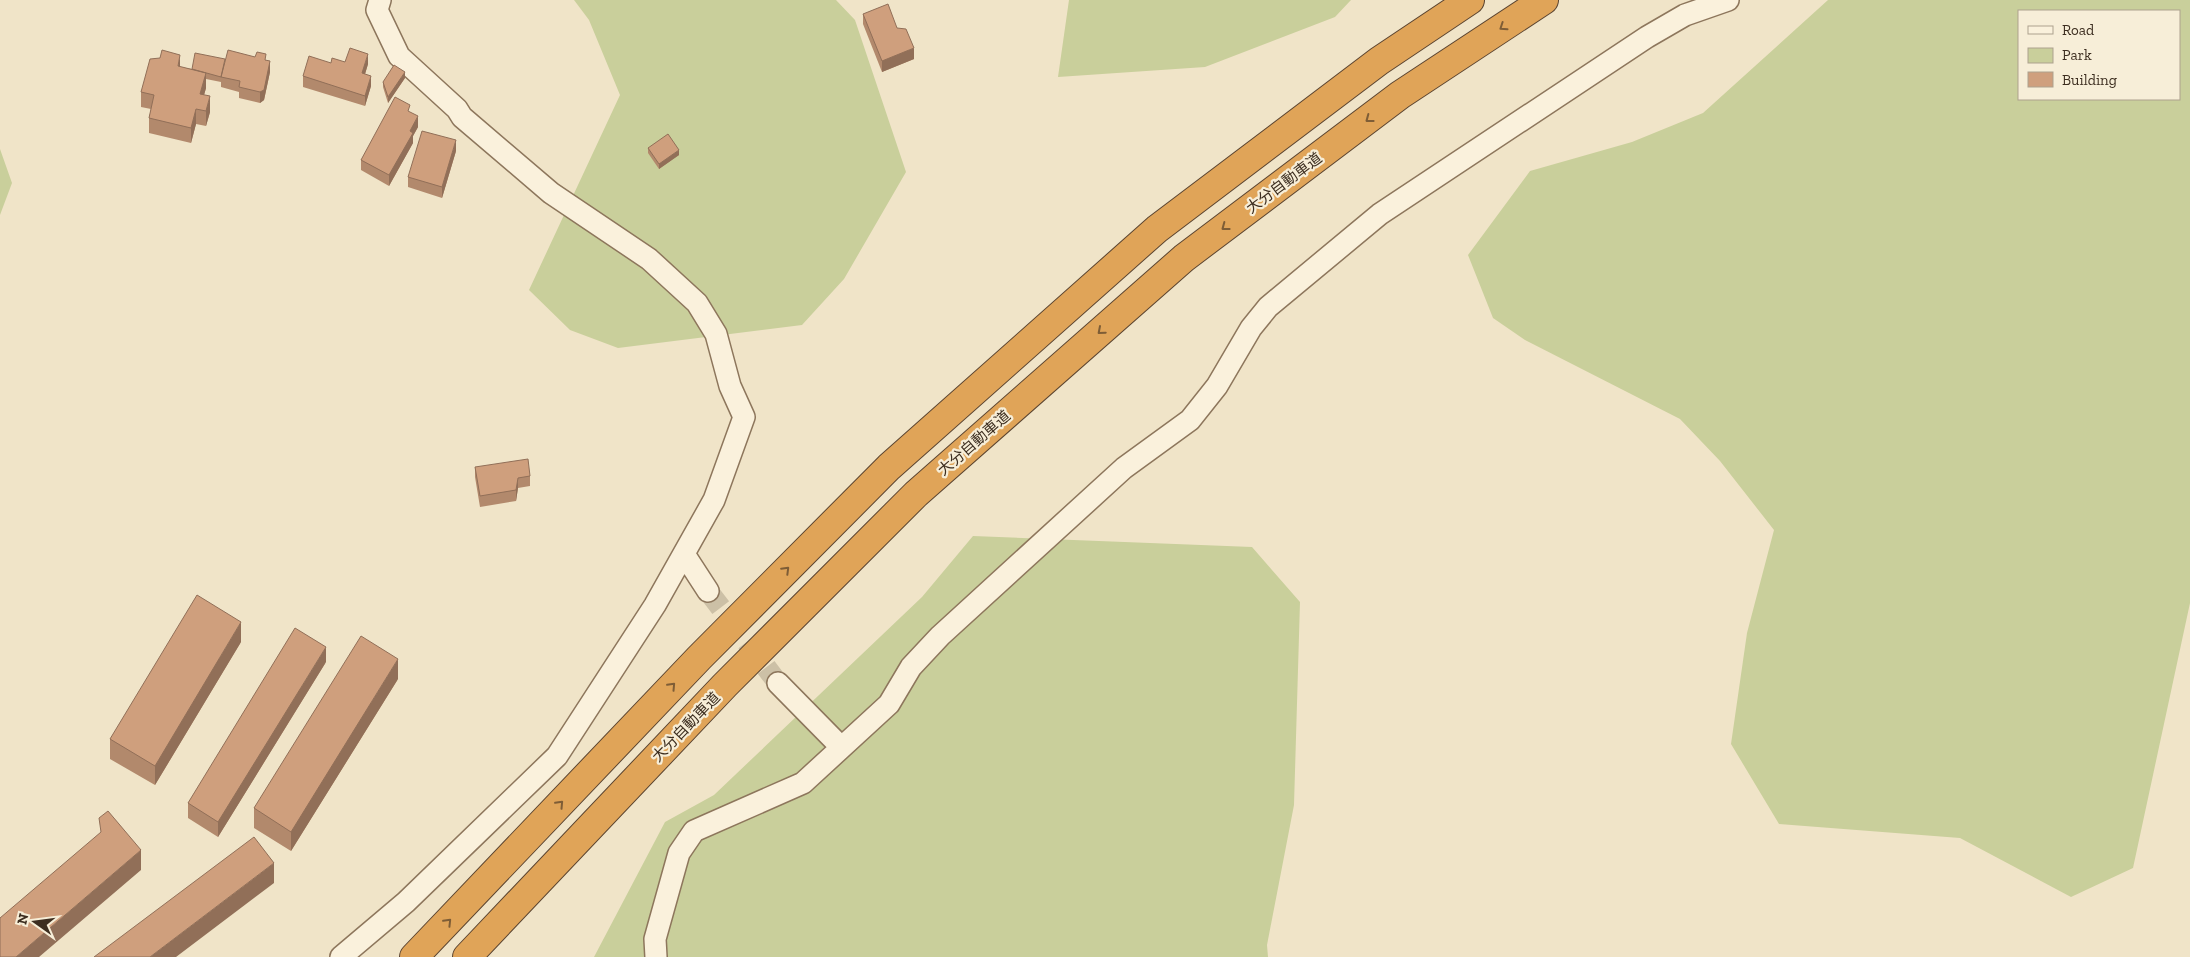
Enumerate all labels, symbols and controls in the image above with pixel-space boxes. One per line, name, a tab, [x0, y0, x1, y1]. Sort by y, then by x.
legend	[2018, 10, 2180, 100]
one-way arrow	[1499, 20, 1508, 30]
text: Road	[2062, 21, 2095, 39]
text: Park	[2062, 46, 2092, 64]
text: Building	[2062, 71, 2117, 89]
one-way arrow	[1365, 113, 1375, 122]
street label: 大分自動車道	[1243, 149, 1325, 217]
one-way arrow	[1221, 221, 1231, 230]
one-way arrow	[1098, 326, 1107, 334]
street label: 大分自動車道	[934, 407, 1014, 479]
one-way arrow	[780, 567, 789, 576]
one-way arrow	[666, 683, 675, 692]
street label: 大分自動車道	[648, 688, 724, 766]
one-way arrow	[554, 801, 563, 810]
north arrow	[10, 897, 60, 947]
text: N	[13, 911, 32, 926]
one-way arrow	[442, 918, 451, 927]

